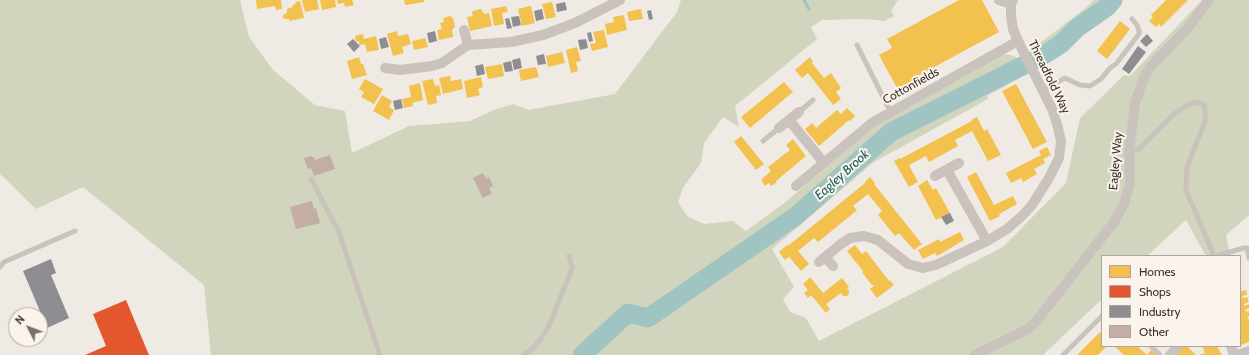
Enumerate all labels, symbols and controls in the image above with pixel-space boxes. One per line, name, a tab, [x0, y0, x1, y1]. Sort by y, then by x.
street label: Threadfold Way	[1025, 38, 1073, 116]
street label: Cottonfields	[880, 65, 942, 107]
street label: Eagley Way	[1106, 131, 1126, 191]
water label: Eagley Brook	[812, 147, 872, 203]
legend	[1101, 255, 1241, 347]
text: Homes	[1139, 264, 1176, 279]
text: Shops	[1139, 284, 1171, 299]
text: Industry	[1139, 304, 1180, 319]
north arrow	[8, 307, 48, 347]
text: N	[12, 312, 28, 327]
text: Other	[1139, 324, 1169, 339]

